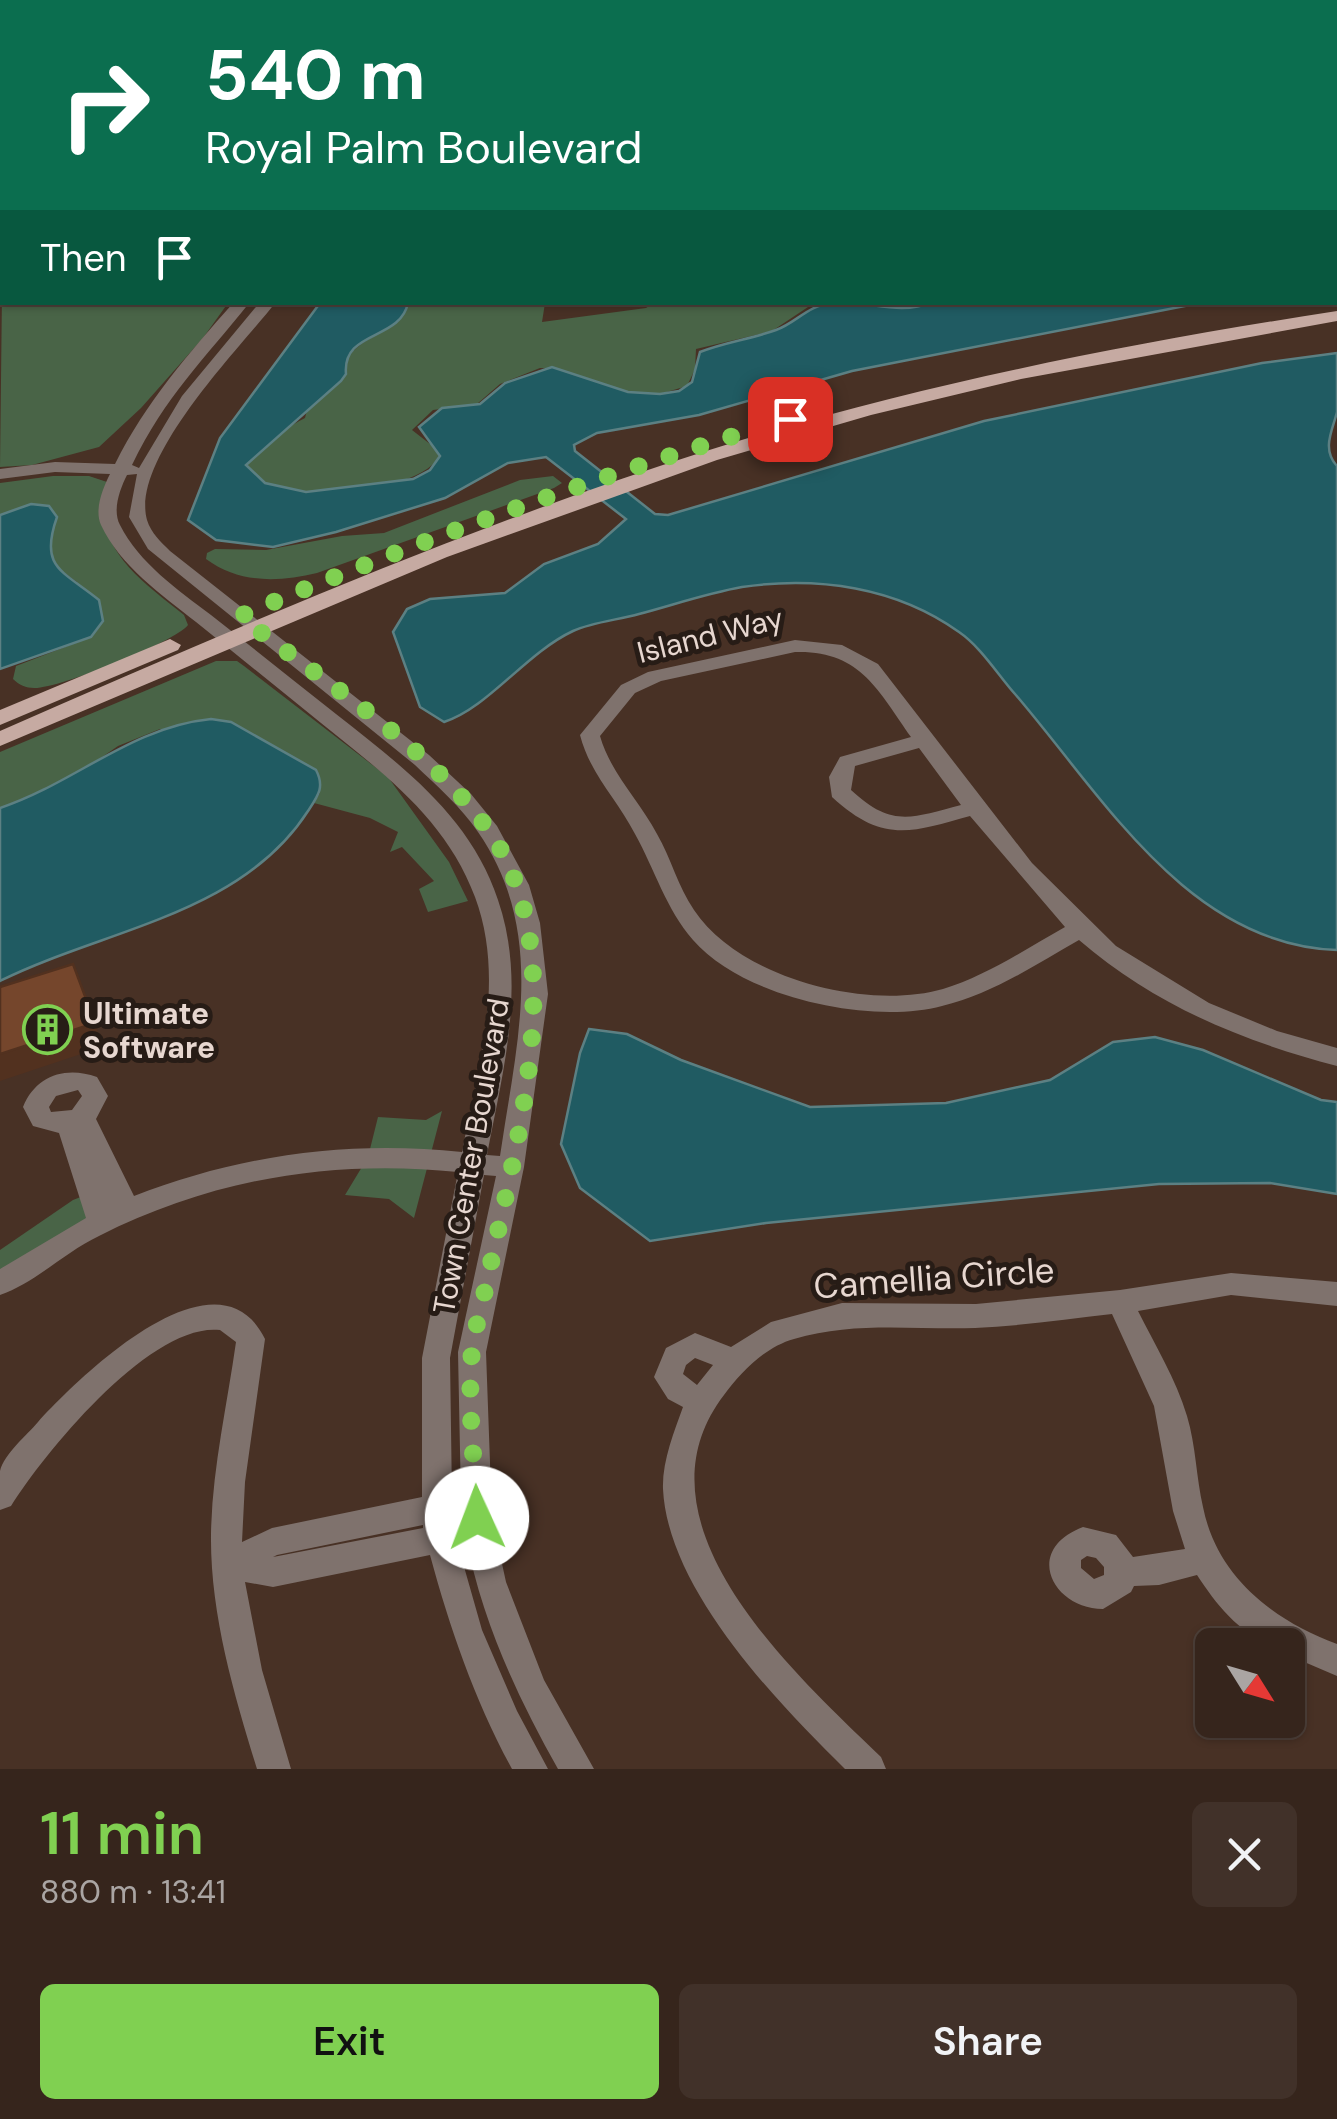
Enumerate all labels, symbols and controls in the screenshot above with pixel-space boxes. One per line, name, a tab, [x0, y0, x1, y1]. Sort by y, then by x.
text: 540 m	[205, 30, 426, 121]
icon: right	[40, 40, 170, 170]
text: Royal Palm Boulevard	[205, 118, 642, 177]
icon: arrive	[147, 230, 202, 285]
text: Then	[40, 233, 127, 283]
pin	[748, 377, 833, 462]
icon: arrive	[763, 392, 818, 447]
street label: Island Way	[633, 598, 787, 672]
place label: Ultimate Software	[83, 994, 215, 1067]
street label: Town Center Boulevard	[424, 995, 518, 1317]
building icon: Ultimate Software	[22, 1004, 74, 1056]
street label: Camellia Circle	[812, 1247, 1056, 1309]
position arrow	[425, 1466, 529, 1570]
north arrow	[1195, 1628, 1305, 1738]
map controls	[1195, 1628, 1305, 1738]
text: 11 min	[40, 1794, 204, 1873]
button: close	[1192, 1802, 1297, 1907]
text: 880 m · 13:41	[40, 1871, 226, 1913]
button: Exit	[40, 1984, 659, 2099]
button: Share	[679, 1984, 1297, 2099]

